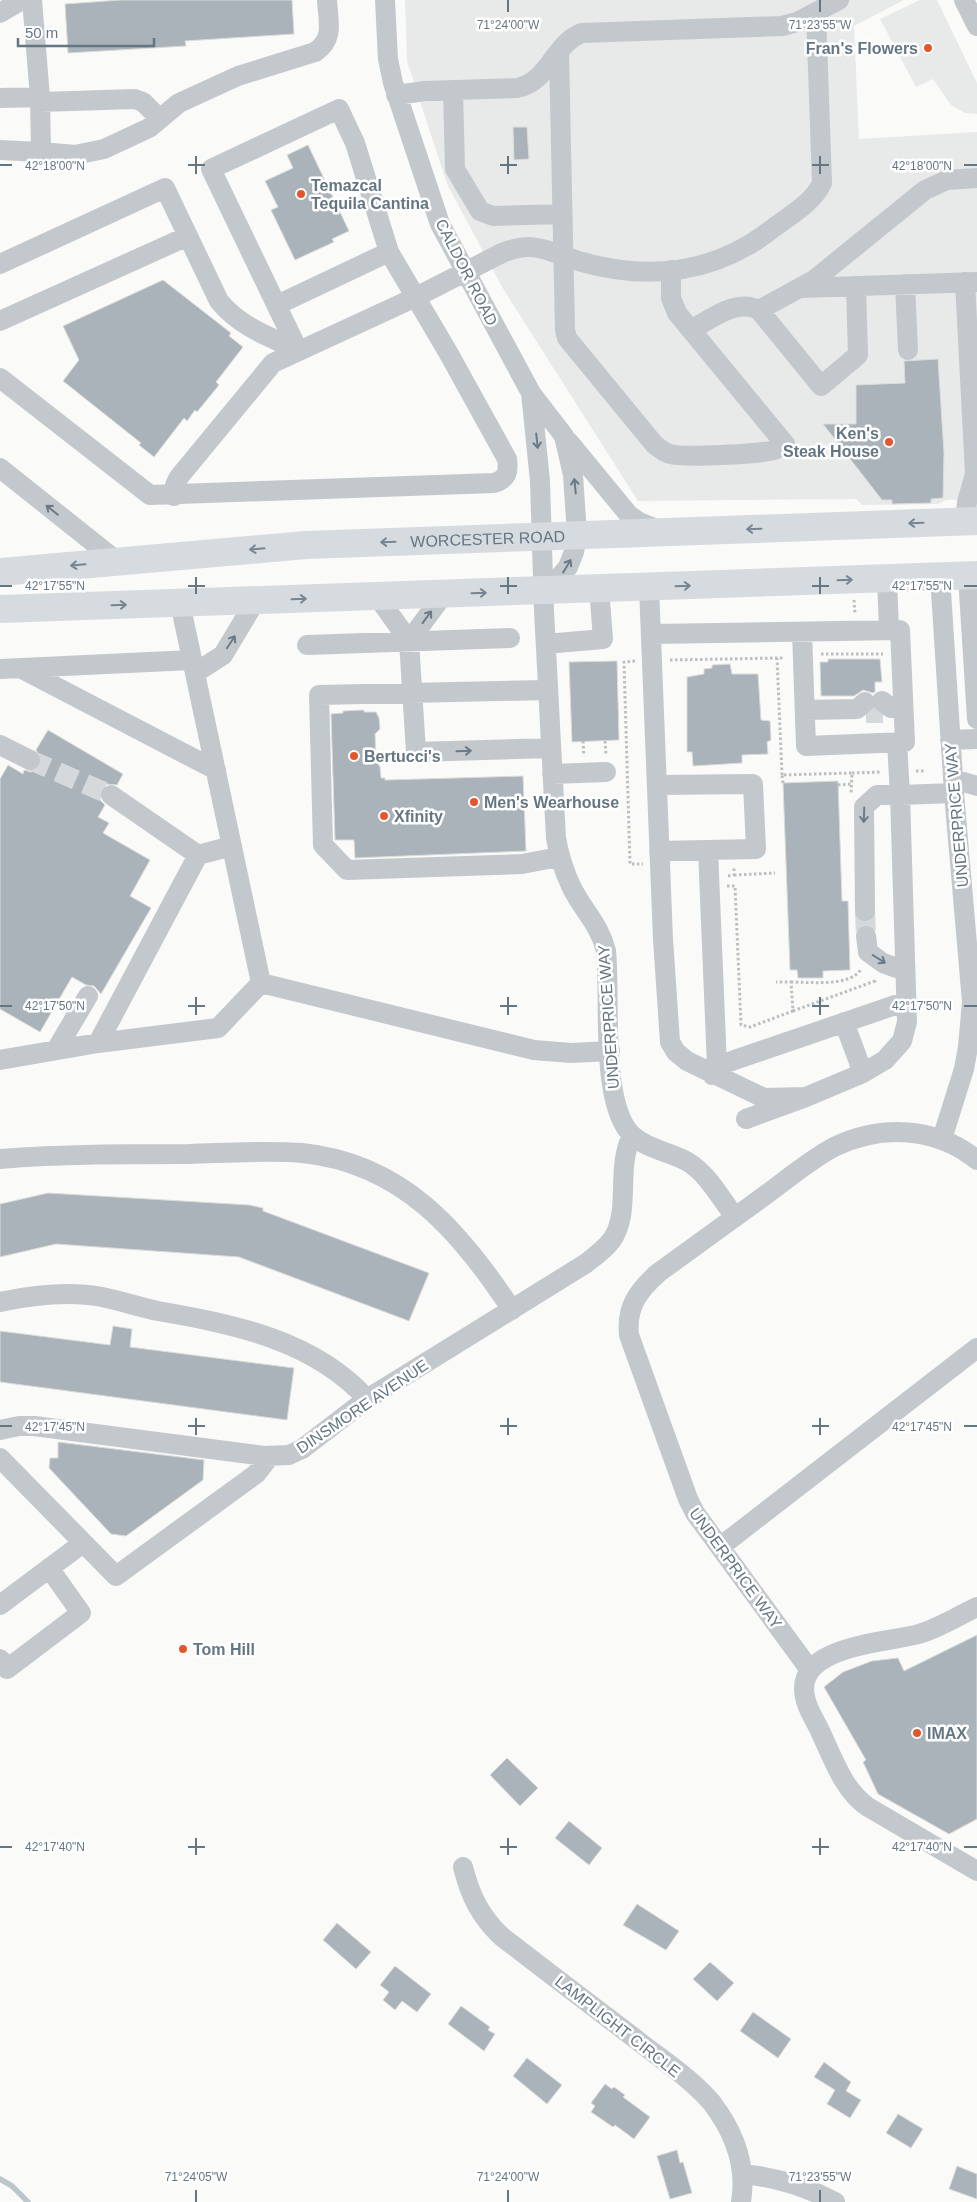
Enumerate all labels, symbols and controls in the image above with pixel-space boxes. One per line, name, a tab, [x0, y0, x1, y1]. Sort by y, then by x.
scale bar	[18, 15, 154, 47]
text: 71°24'00"W	[477, 18, 540, 32]
text: 71°23'55"W	[789, 18, 852, 32]
text: 50 m	[25, 24, 58, 41]
place label: Fran's Flowers	[806, 40, 918, 57]
marker: Fran's Flowers	[922, 42, 934, 54]
text: 42°18'00"N	[25, 159, 85, 173]
text: 42°18'00"N	[892, 159, 952, 173]
place label: Temazcal Tequila Cantina	[311, 177, 429, 212]
marker: Temazcal Tequila Cantina	[295, 188, 307, 200]
street label: CALDOR ROAD	[432, 216, 501, 328]
place label: Ken's Steak House	[783, 425, 879, 460]
one-way arrow	[532, 433, 542, 449]
marker: Ken's Steak House	[883, 436, 895, 448]
one-way arrow	[570, 478, 579, 494]
one-way arrow	[46, 504, 59, 515]
one-way arrow	[908, 518, 924, 528]
one-way arrow	[746, 524, 762, 533]
street label: WORCESTER ROAD	[410, 528, 565, 550]
one-way arrow	[380, 537, 396, 546]
one-way arrow	[250, 544, 266, 554]
one-way arrow	[562, 559, 572, 574]
one-way arrow	[70, 560, 86, 570]
one-way arrow	[836, 575, 853, 585]
text: 42°17'55"N	[25, 579, 85, 593]
text: 42°17'55"N	[892, 579, 952, 593]
one-way arrow	[675, 581, 691, 590]
one-way arrow	[471, 588, 487, 597]
one-way arrow	[290, 594, 307, 604]
one-way arrow	[110, 600, 126, 610]
one-way arrow	[422, 611, 432, 625]
one-way arrow	[227, 636, 237, 650]
street label: UNDERPRICE WAY	[942, 742, 971, 888]
one-way arrow	[456, 746, 472, 755]
place label: Bertucci's	[364, 748, 441, 765]
marker: Bertucci's	[348, 750, 360, 762]
place label: Men's Wearhouse	[484, 794, 619, 811]
marker: Men's Wearhouse	[468, 796, 480, 808]
one-way arrow	[859, 806, 869, 822]
place label: Xfinity	[394, 808, 443, 825]
marker: Xfinity	[378, 810, 390, 822]
street label: UNDERPRICE WAY	[595, 944, 622, 1090]
one-way arrow	[872, 954, 886, 965]
text: 42°17'50"N	[25, 999, 85, 1013]
text: 42°17'50"N	[892, 999, 952, 1013]
street label: DINSMORE AVENUE	[294, 1356, 431, 1457]
text: 42°17'45"N	[25, 1420, 85, 1434]
text: 42°17'45"N	[892, 1420, 952, 1434]
street label: UNDERPRICE WAY	[686, 1505, 785, 1632]
place label: Tom Hill	[193, 1641, 255, 1658]
marker: Tom Hill	[177, 1643, 189, 1655]
place label: IMAX	[927, 1725, 967, 1742]
marker: IMAX	[911, 1727, 923, 1739]
text: 42°17'40"N	[25, 1840, 85, 1854]
text: 42°17'40"N	[892, 1840, 952, 1854]
street label: LAMPLIGHT CIRCLE	[552, 1972, 683, 2080]
text: 71°24'05"W	[165, 2170, 228, 2184]
text: 71°24'00"W	[477, 2170, 540, 2184]
text: 71°23'55"W	[789, 2170, 852, 2184]

